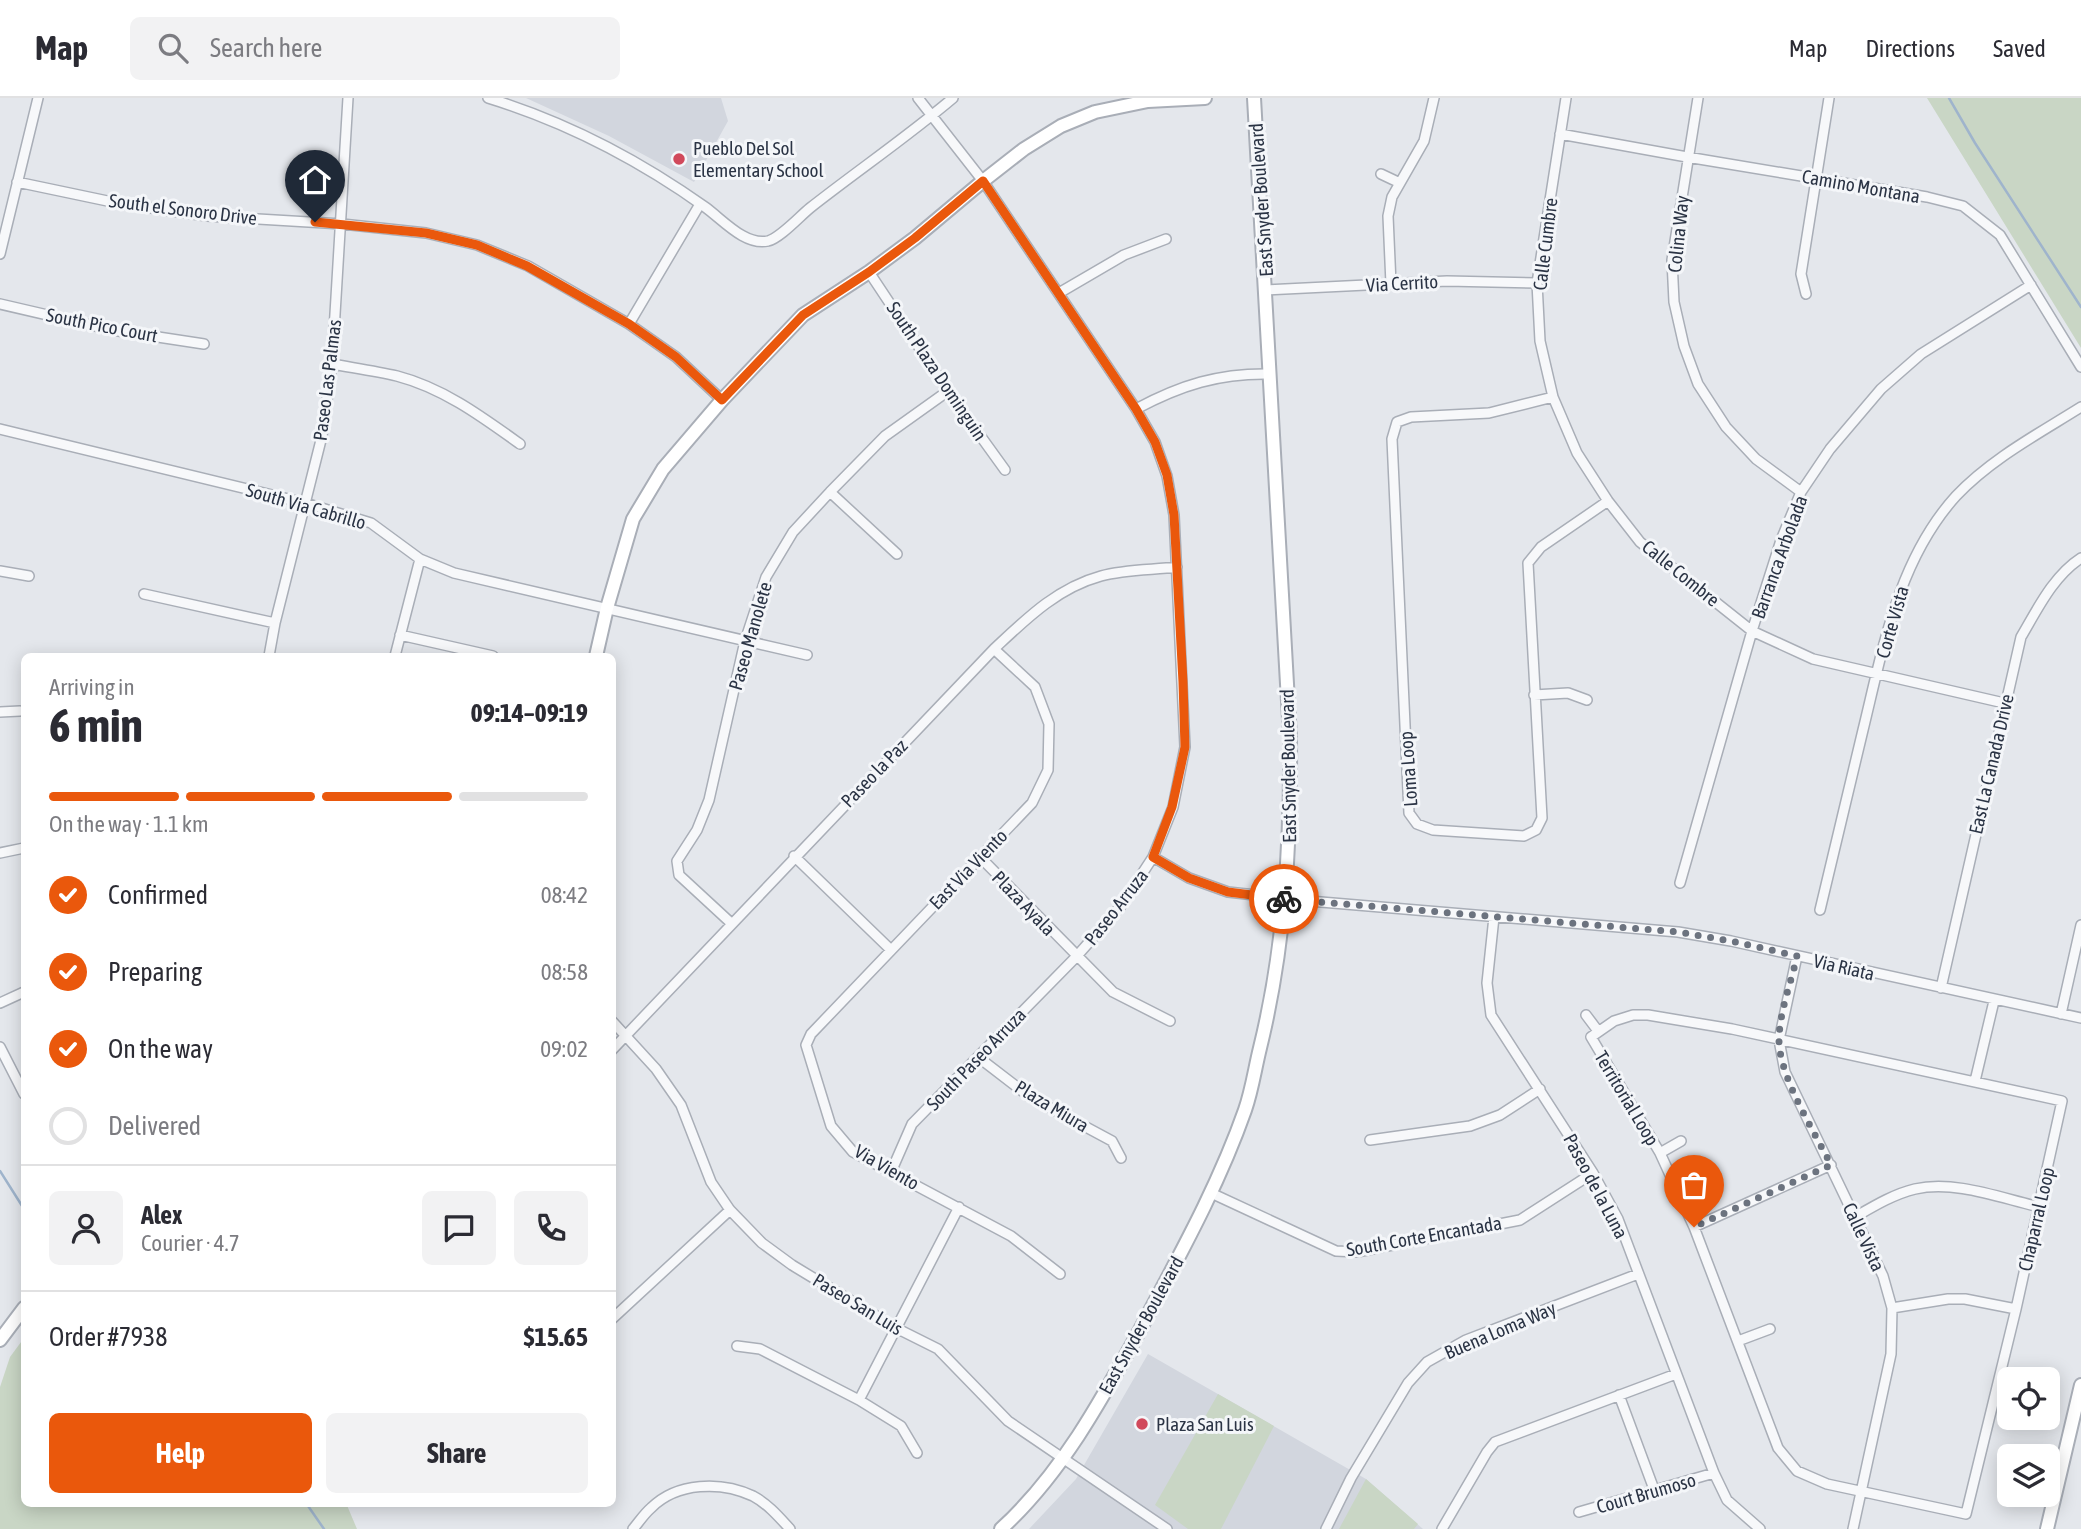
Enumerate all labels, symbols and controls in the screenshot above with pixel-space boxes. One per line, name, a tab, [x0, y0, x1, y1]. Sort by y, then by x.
search box	[130, 17, 620, 80]
text: Map	[35, 29, 88, 67]
icon: search	[154, 29, 192, 67]
text: Search here	[210, 33, 322, 63]
text: Map	[1789, 35, 1827, 62]
text: Directions	[1865, 35, 1955, 62]
text: Saved	[1993, 35, 2046, 62]
street label: East Snyder Boulevard	[1245, 122, 1277, 278]
place label: Pueblo Del Sol Elementary School	[693, 137, 824, 181]
pin	[285, 150, 345, 222]
marker: Pueblo Del Sol Elementary School	[671, 151, 687, 167]
icon: home	[296, 161, 334, 199]
street label: Camino Montana	[1800, 165, 1922, 207]
street label: South el Sonoro Drive	[108, 189, 258, 229]
street label: Colina Way	[1663, 194, 1693, 274]
street label: Calle Cumbre	[1528, 196, 1562, 292]
street label: Via Cerrito	[1365, 270, 1439, 296]
street label: South Plaza Dominguin	[882, 297, 992, 445]
street label: South Pico Court	[45, 303, 159, 347]
street label: Paseo Las Palmas	[309, 318, 345, 442]
street label: South Via Cabrillo	[244, 478, 369, 534]
street label: Barranca Arbolada	[1746, 492, 1812, 622]
street label: Calle Combre	[1638, 535, 1724, 611]
street label: Paseo Manolete	[724, 579, 776, 693]
street label: Corte Vista	[1871, 583, 1913, 661]
text: Arriving in	[49, 674, 135, 700]
street label: East Snyder Boulevard	[1276, 689, 1300, 843]
street label: East La Canada Drive	[1964, 692, 2018, 836]
text: 09:14–09:19	[471, 698, 588, 728]
text: 6 min	[49, 699, 143, 752]
street label: Loma Loop	[1394, 731, 1422, 807]
street label: Paseo la Paz	[836, 734, 912, 811]
text: On the way · 1.1 km	[49, 811, 209, 837]
street label: East Via Viento	[924, 824, 1012, 914]
courier	[1249, 864, 1319, 934]
street label: Paseo Arruza	[1080, 865, 1152, 949]
street label: Plaza Ayala	[988, 866, 1060, 940]
icon: check	[49, 876, 87, 914]
text: Confirmed	[108, 880, 208, 910]
icon: bike	[1265, 880, 1303, 918]
text: 08:42	[541, 882, 588, 908]
street label: Via Riata	[1811, 949, 1877, 985]
icon: check	[49, 953, 87, 991]
text: Preparing	[108, 957, 202, 987]
text: 08:58	[541, 959, 588, 985]
street label: South Paseo Arruza	[922, 1003, 1030, 1115]
icon: check	[49, 1030, 87, 1068]
text: On the way	[108, 1034, 213, 1064]
text: 09:02	[540, 1036, 588, 1062]
street label: Territorial Loop	[1590, 1047, 1664, 1149]
street label: Plaza Miura	[1011, 1076, 1093, 1136]
text: Delivered	[108, 1111, 201, 1141]
street label: Paseo de la Luna	[1559, 1130, 1633, 1242]
street label: Via Viento	[851, 1140, 923, 1194]
pin	[1664, 1155, 1724, 1227]
street label: Chaparral Loop	[2013, 1165, 2059, 1273]
icon: bag	[1675, 1166, 1713, 1204]
button: person	[49, 1191, 123, 1265]
button: chat	[422, 1191, 496, 1265]
button: phone	[514, 1191, 588, 1265]
street label: Calle Vista	[1839, 1199, 1889, 1275]
text: Alex	[141, 1200, 182, 1230]
street label: South Corte Encantada	[1345, 1212, 1503, 1260]
text: Courier · 4.7	[141, 1230, 240, 1256]
street label: East Snyder Boulevard	[1094, 1252, 1188, 1398]
street label: Paseo San Luis	[809, 1269, 907, 1340]
street label: Buena Loma Way	[1441, 1297, 1559, 1363]
text: Order #7938	[49, 1322, 168, 1352]
text: $15.65	[524, 1322, 588, 1352]
map controls	[1997, 1367, 2060, 1507]
button: locate	[1997, 1367, 2060, 1430]
button: Help	[49, 1413, 312, 1493]
button: Share	[326, 1413, 588, 1493]
place label: Plaza San Luis	[1156, 1413, 1254, 1435]
marker: Plaza San Luis	[1134, 1416, 1150, 1432]
button: layers	[1997, 1444, 2060, 1507]
street label: Court Brumoso	[1594, 1468, 1698, 1518]

